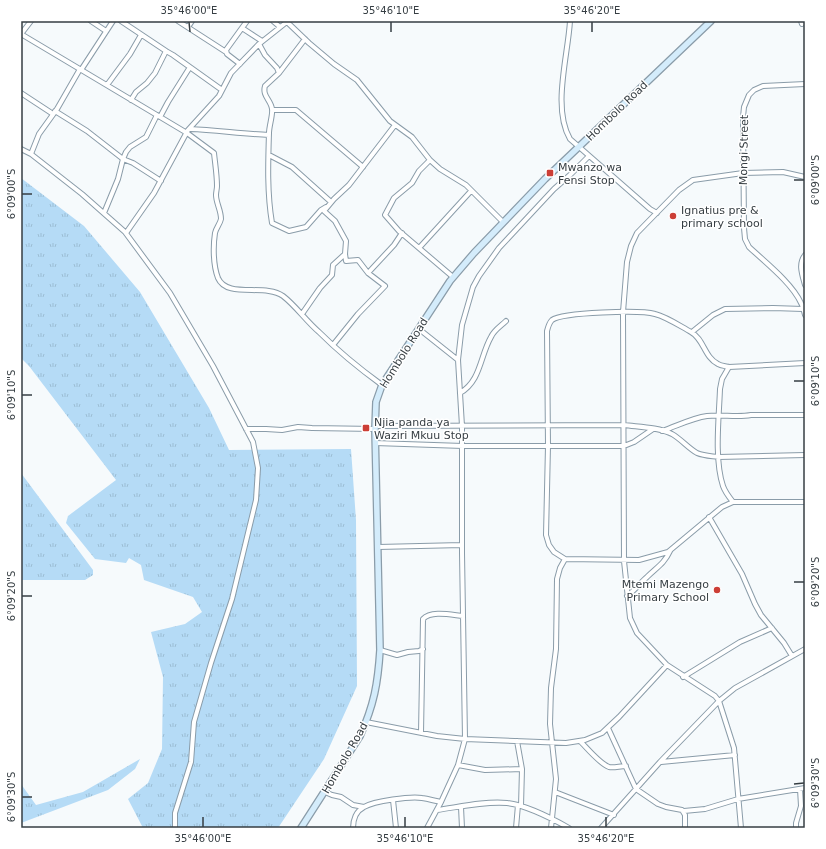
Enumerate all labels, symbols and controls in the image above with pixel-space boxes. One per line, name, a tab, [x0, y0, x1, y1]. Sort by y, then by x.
text: 35°46'00"E	[161, 5, 217, 16]
text: 35°46'10"E	[363, 5, 419, 16]
text: 35°46'20"E	[564, 5, 620, 16]
street label: Hombolo Road	[584, 78, 650, 144]
street label: Mongi Street	[737, 114, 751, 185]
text: 6°09'00"S	[810, 155, 821, 205]
place label: Mwanzo wa Fensi Stop	[558, 161, 622, 187]
marker: Mwanzo wa Fensi Stop	[545, 168, 555, 178]
text: 6°09'00"S	[6, 169, 17, 219]
place label: Ignatius pre & primary school	[681, 204, 763, 230]
marker: Ignatius pre & primary school	[668, 211, 678, 221]
street label: Hombolo Road	[377, 315, 431, 391]
text: 6°09'10"S	[810, 356, 821, 406]
text: 6°09'10"S	[6, 370, 17, 420]
place label: Njia panda ya Waziri Mkuu Stop	[374, 416, 469, 442]
marker: Njia panda ya Waziri Mkuu Stop	[361, 423, 371, 433]
text: 6°09'20"S	[810, 557, 821, 607]
text: 6°09'20"S	[6, 571, 17, 621]
place label: Mtemi Mazengo Primary School	[622, 578, 709, 604]
marker: Mtemi Mazengo Primary School	[712, 585, 722, 595]
street label: Hombolo Road	[319, 720, 371, 796]
text: 6°09'30"S	[810, 758, 821, 808]
text: 6°09'30"S	[6, 772, 17, 822]
text: 35°46'00"E	[175, 833, 231, 844]
text: 35°46'10"E	[377, 833, 433, 844]
text: 35°46'20"E	[578, 833, 634, 844]

